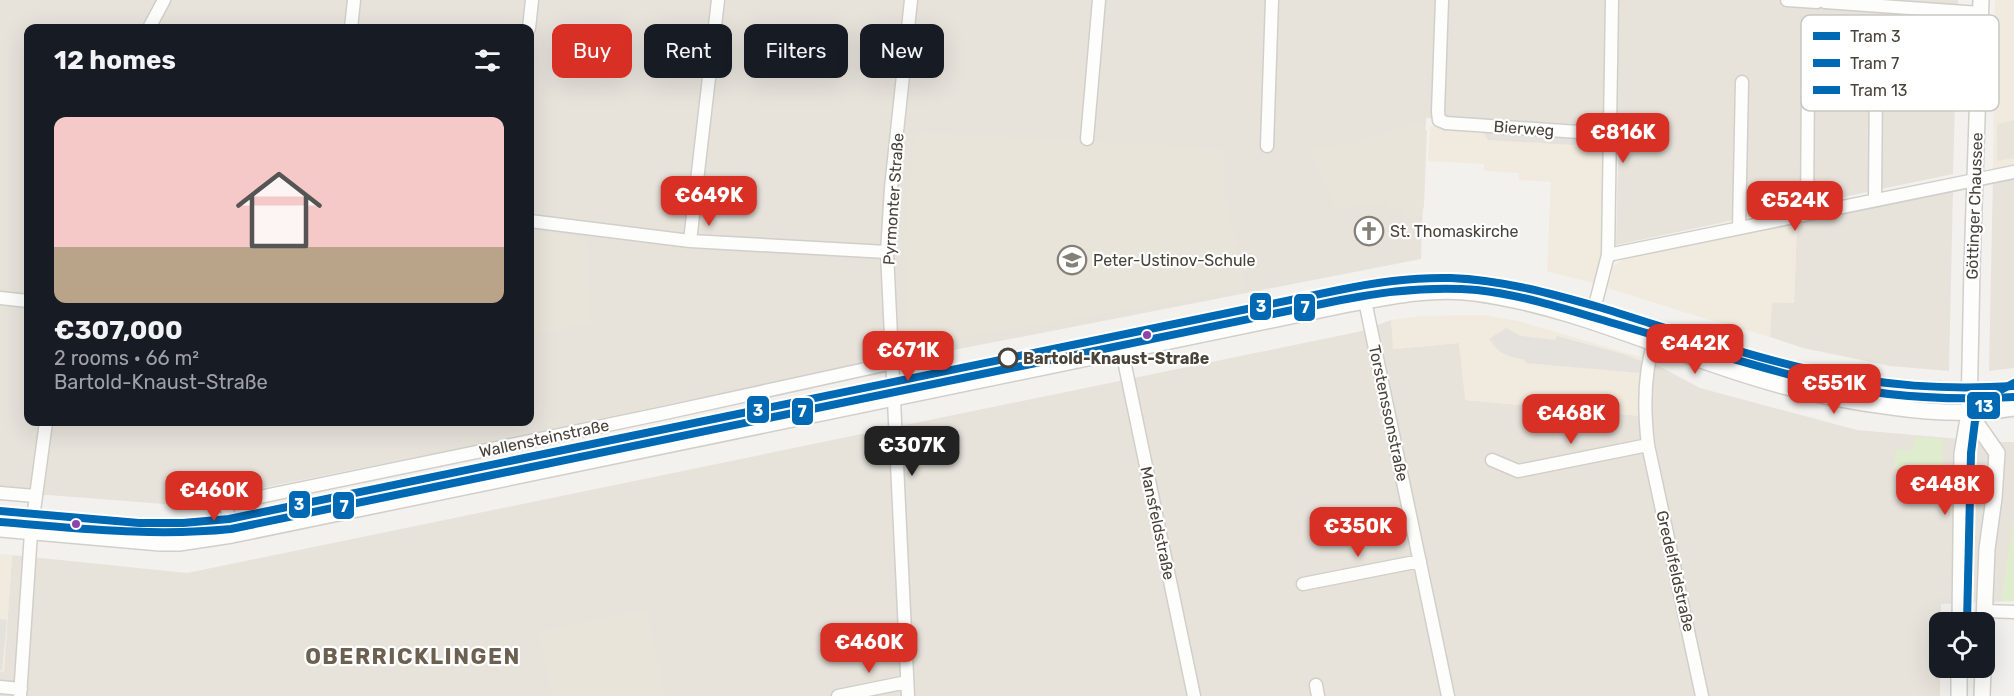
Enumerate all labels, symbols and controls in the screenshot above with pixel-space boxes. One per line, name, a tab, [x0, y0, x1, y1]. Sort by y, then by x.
legend	[1801, 15, 1999, 111]
chip: Buy	[552, 24, 632, 78]
chip: Rent	[644, 24, 732, 78]
chip: Filters	[744, 24, 848, 78]
chip: New	[860, 24, 944, 78]
text: Tram 3	[1850, 27, 1901, 46]
icon: filters	[471, 44, 504, 77]
text: 12 homes	[54, 45, 176, 76]
text: Tram 7	[1850, 54, 1899, 73]
text: Tram 13	[1850, 81, 1907, 100]
pin: €816K	[1581, 113, 1665, 164]
street label: Bierweg	[1493, 117, 1555, 140]
text: €816K	[1590, 120, 1656, 144]
street label: Pyrmonter Straße	[879, 132, 908, 266]
street label: Göttinger Chaussee	[1962, 132, 1987, 280]
icon: home	[225, 156, 333, 264]
pin: €649K	[667, 176, 751, 227]
pin: €524K	[1753, 181, 1837, 232]
text: €649K	[675, 183, 743, 207]
text: €524K	[1761, 188, 1829, 212]
church icon: St. Thomaskirche	[1353, 215, 1385, 247]
place label: St. Thomaskirche	[1390, 222, 1518, 241]
school or university icon: Peter-Ustinov-Schule	[1056, 244, 1088, 276]
place label: Peter-Ustinov-Schule	[1093, 251, 1255, 270]
line badge: 3	[1249, 292, 1272, 321]
line badge: 7	[1293, 293, 1316, 322]
text: 3	[1256, 297, 1266, 316]
text: 7	[1300, 298, 1310, 317]
text: €307,000	[54, 315, 183, 346]
pin: €442K	[1653, 324, 1737, 375]
unlabelled marker	[1141, 329, 1153, 341]
pin: €671K	[866, 331, 950, 382]
text: €442K	[1660, 331, 1730, 355]
text: €671K	[877, 338, 939, 362]
street label: Torstenssonstraße	[1365, 343, 1412, 483]
text: 2 rooms · 66 m²	[54, 346, 199, 370]
marker: Bartold-Knaust-Straße	[998, 348, 1018, 368]
place label: Bartold-Knaust-Straße	[1023, 349, 1209, 368]
pin: €551K	[1792, 364, 1876, 415]
text: Bartold-Knaust-Straße	[54, 370, 268, 394]
text: €551K	[1802, 371, 1866, 395]
line badge: 13	[1966, 391, 2001, 420]
pin: €468K	[1529, 394, 1613, 445]
line badge: 3	[746, 395, 770, 424]
line badge: 7	[791, 397, 814, 426]
text: 13	[1975, 397, 1993, 416]
text: 3	[753, 401, 763, 420]
text: €468K	[1536, 401, 1606, 425]
text: 7	[797, 402, 807, 421]
street label: Wallensteinstraße	[477, 415, 611, 462]
pin: €307K	[870, 426, 954, 477]
text: €307K	[878, 433, 946, 457]
street label: Mansfeldstraße	[1136, 465, 1179, 582]
pin: €448K	[1903, 465, 1987, 516]
pin: €460K	[172, 471, 256, 522]
text: €448K	[1910, 472, 1980, 496]
text: €460K	[179, 478, 249, 502]
line badge: 3	[288, 490, 311, 519]
line badge: 7	[332, 491, 355, 520]
text: 3	[294, 495, 304, 514]
text: 7	[339, 497, 349, 516]
pin: €350K	[1316, 507, 1400, 558]
street label: Gredelfeldstraße	[1652, 509, 1699, 634]
text: €350K	[1324, 514, 1392, 538]
unlabelled marker	[70, 518, 82, 530]
map controls	[1929, 612, 1995, 678]
button: locate	[1929, 612, 1995, 678]
pin: €460K	[827, 623, 911, 674]
text: €460K	[834, 630, 904, 654]
district label: OBERRICKLINGEN	[305, 643, 521, 670]

